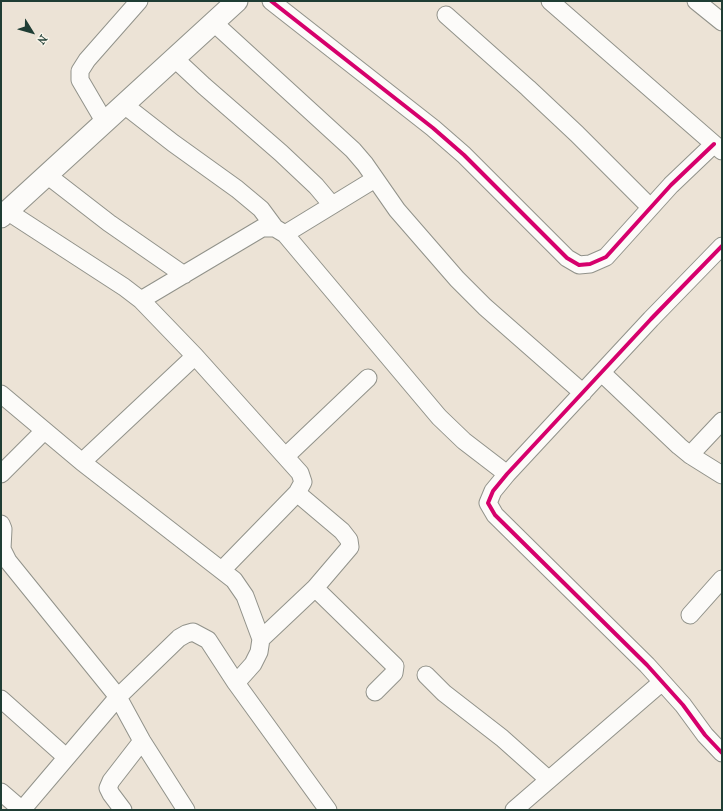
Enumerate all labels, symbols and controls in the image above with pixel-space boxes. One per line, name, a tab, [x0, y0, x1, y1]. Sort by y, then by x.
north arrow	[12, 12, 52, 52]
text: N	[34, 32, 50, 47]

